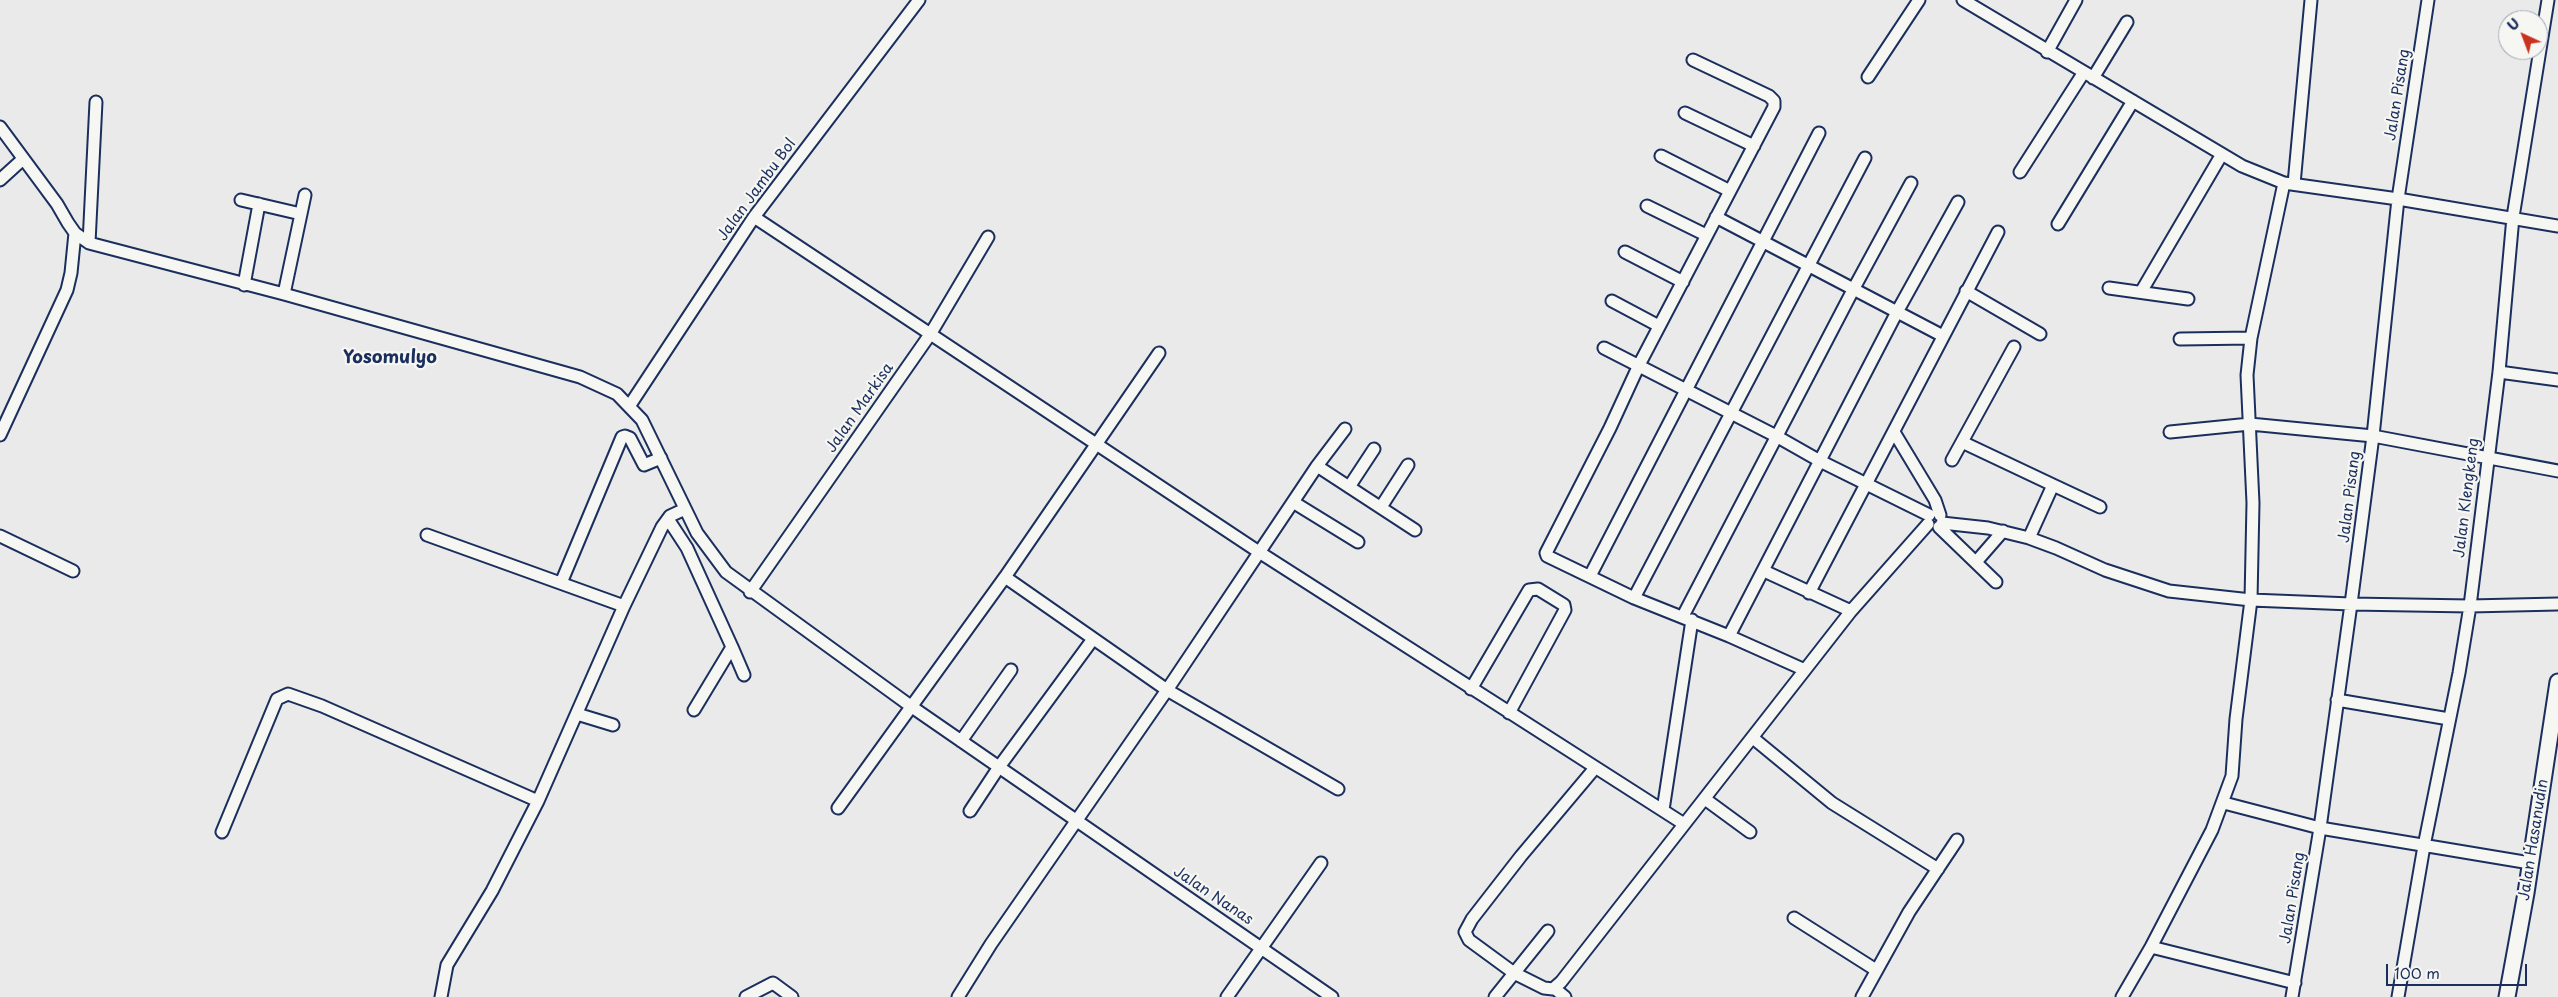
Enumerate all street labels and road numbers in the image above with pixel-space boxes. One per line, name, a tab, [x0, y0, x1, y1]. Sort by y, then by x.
street label: Jalan Pisang	[2382, 48, 2414, 142]
street label: Jalan Jambu Bol	[714, 135, 800, 245]
street label: Jalan Markisa	[822, 360, 898, 456]
street label: Jalan Klengkeng	[2451, 437, 2483, 559]
street label: Jalan Pisang	[2335, 450, 2365, 544]
street label: Jalan Hasanudin	[2516, 778, 2552, 902]
street label: Jalan Pisang	[2277, 851, 2309, 945]
street label: Jalan Nanas	[1170, 863, 1256, 929]

